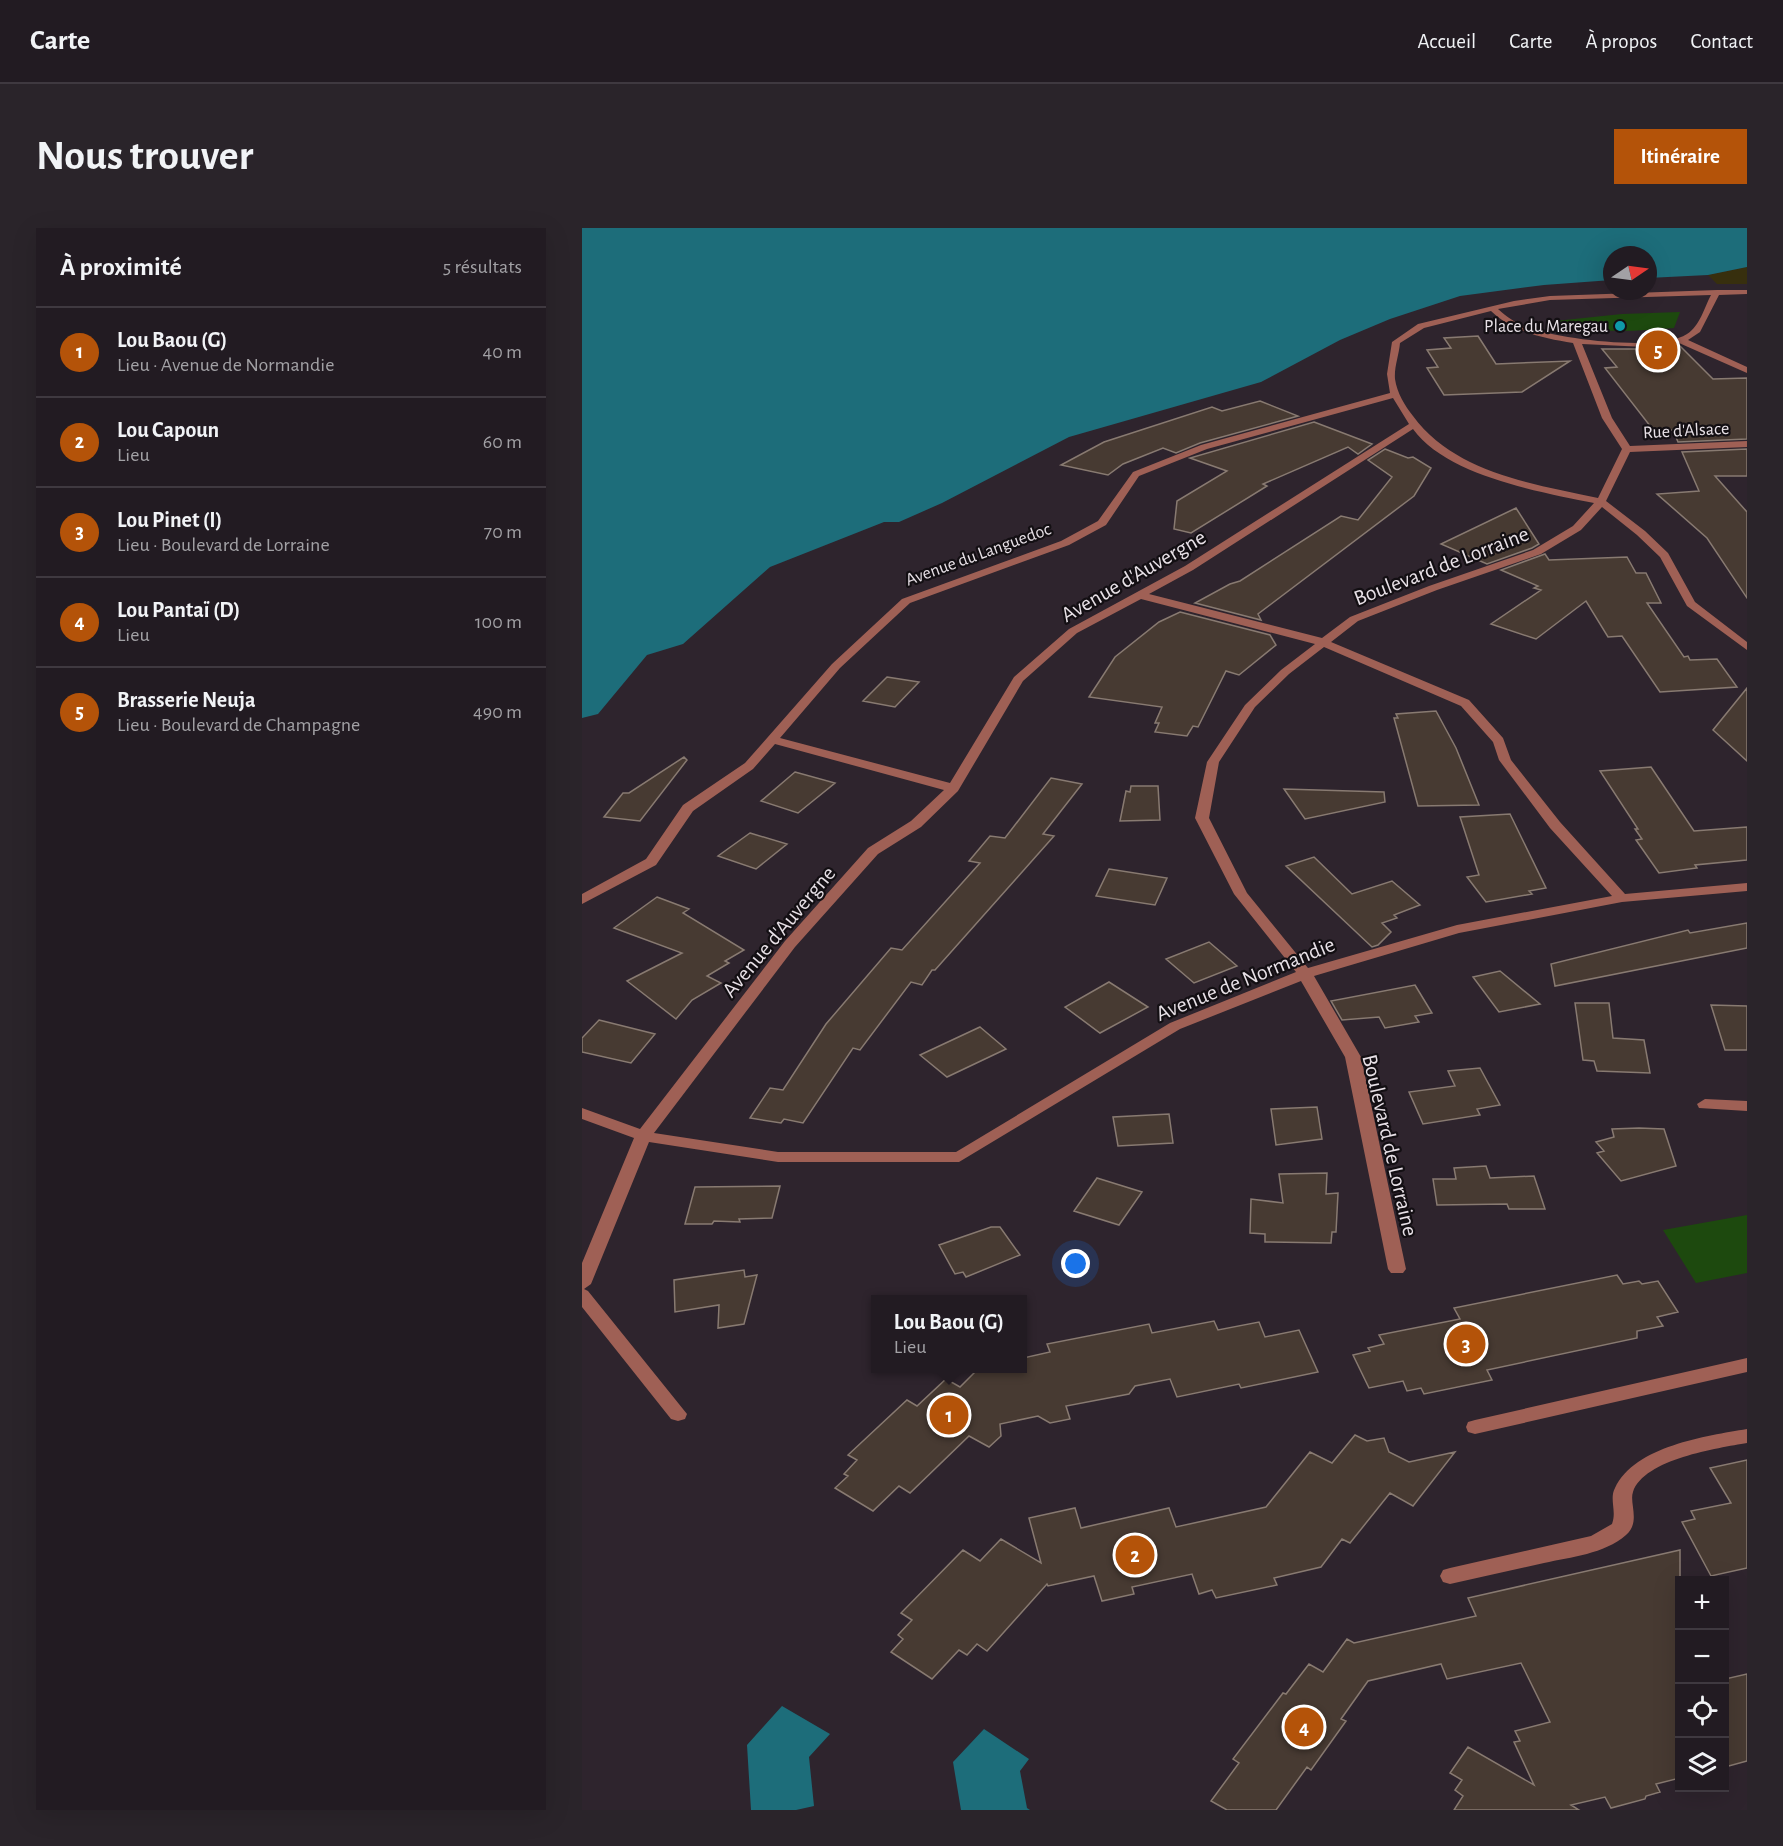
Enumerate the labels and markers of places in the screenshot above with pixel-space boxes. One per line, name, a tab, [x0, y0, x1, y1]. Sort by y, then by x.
place label: Place du Maregau	[1484, 318, 1608, 336]
marker: Place du Maregau	[1613, 319, 1627, 333]
pin: 5	[1638, 328, 1678, 372]
pin: 3	[1446, 1322, 1486, 1366]
pin: 1	[930, 1392, 968, 1438]
pin: 2	[1116, 1532, 1154, 1578]
pin: 4	[1284, 1704, 1324, 1750]

